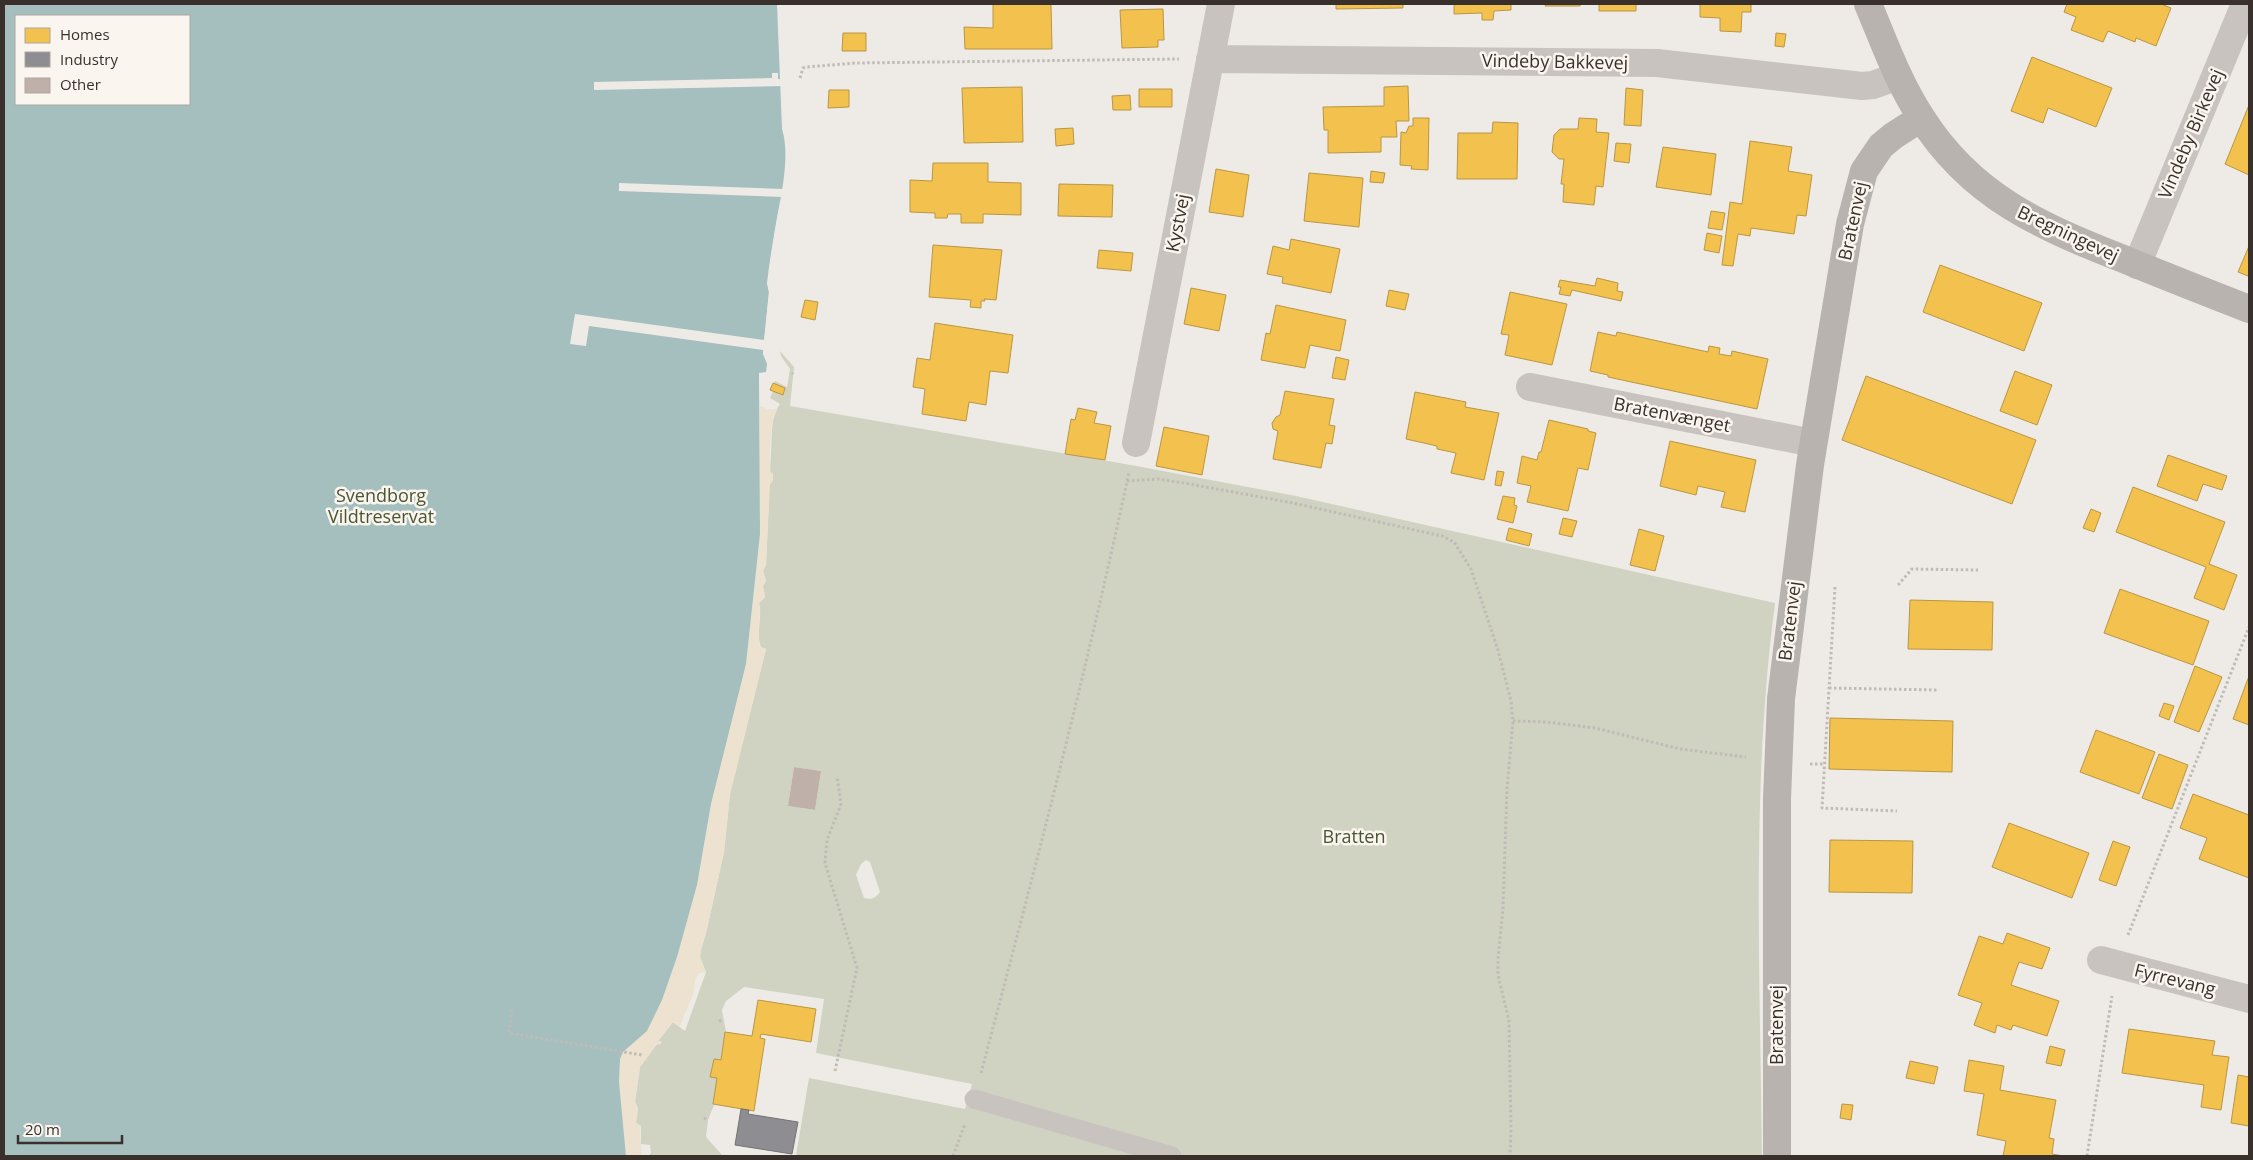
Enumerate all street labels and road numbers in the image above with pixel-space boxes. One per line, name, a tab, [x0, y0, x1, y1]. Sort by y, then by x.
street label: Vindeby Bakkevej	[1482, 48, 1628, 74]
street label: Vindeby Birkevej	[2152, 65, 2228, 202]
street label: Bratenvej	[1832, 179, 1872, 263]
street label: Kystvej	[1160, 192, 1194, 254]
street label: Bregningevej	[2014, 199, 2123, 267]
street label: Bratenvænget	[1612, 391, 1733, 437]
street label: Bratenvej	[1772, 580, 1806, 662]
street label: Fyrrevang	[2132, 957, 2219, 1001]
street label: Bratenvej	[1764, 985, 1788, 1065]

